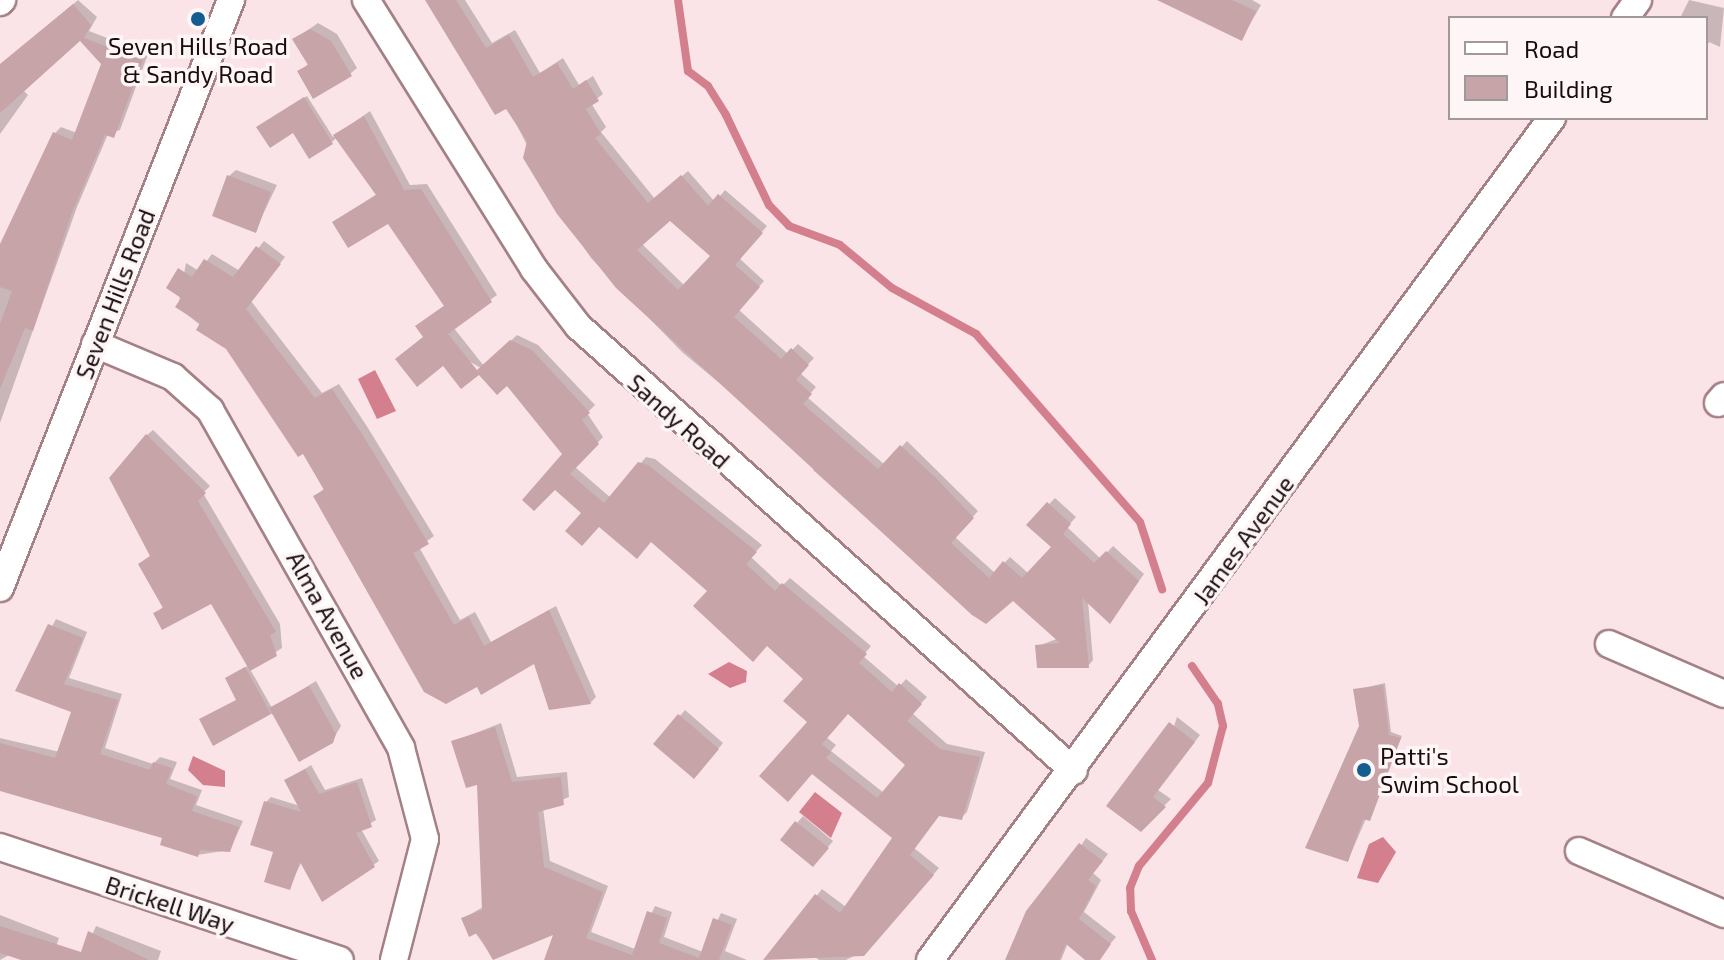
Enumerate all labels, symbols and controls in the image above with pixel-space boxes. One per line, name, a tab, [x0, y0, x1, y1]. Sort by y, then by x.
marker: Seven Hills Road & Sandy Road	[189, 10, 207, 28]
legend	[1448, 16, 1708, 120]
place label: Seven Hills Road & Sandy Road	[108, 32, 288, 88]
text: Road	[1524, 34, 1579, 63]
text: Building	[1524, 74, 1613, 103]
street label: Seven Hills Road	[69, 205, 161, 383]
street label: Sandy Road	[622, 368, 736, 474]
street label: James Avenue	[1186, 470, 1300, 610]
street label: Alma Avenue	[281, 546, 375, 684]
place label: Patti's Swim School	[1380, 742, 1519, 798]
marker: Patti's Swim School	[1355, 761, 1373, 779]
street label: Brickell Way	[101, 869, 239, 939]

